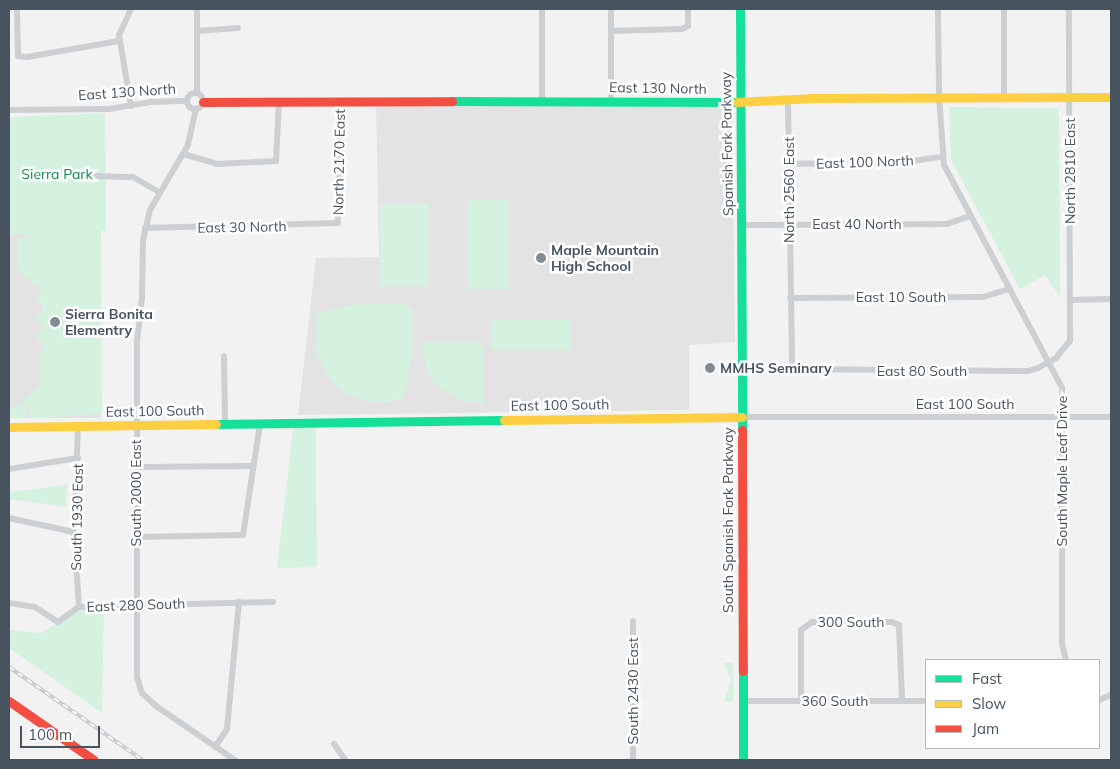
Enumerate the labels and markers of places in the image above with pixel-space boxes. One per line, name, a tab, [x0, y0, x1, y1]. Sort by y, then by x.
place label: Maple Mountain High School	[551, 242, 659, 274]
marker: Maple Mountain High School	[535, 252, 547, 264]
place label: Sierra Bonita Elementry	[65, 306, 153, 338]
marker: Sierra Bonita Elementry	[49, 316, 61, 328]
place label: MMHS Seminary	[720, 360, 832, 376]
marker: MMHS Seminary	[704, 362, 716, 374]

